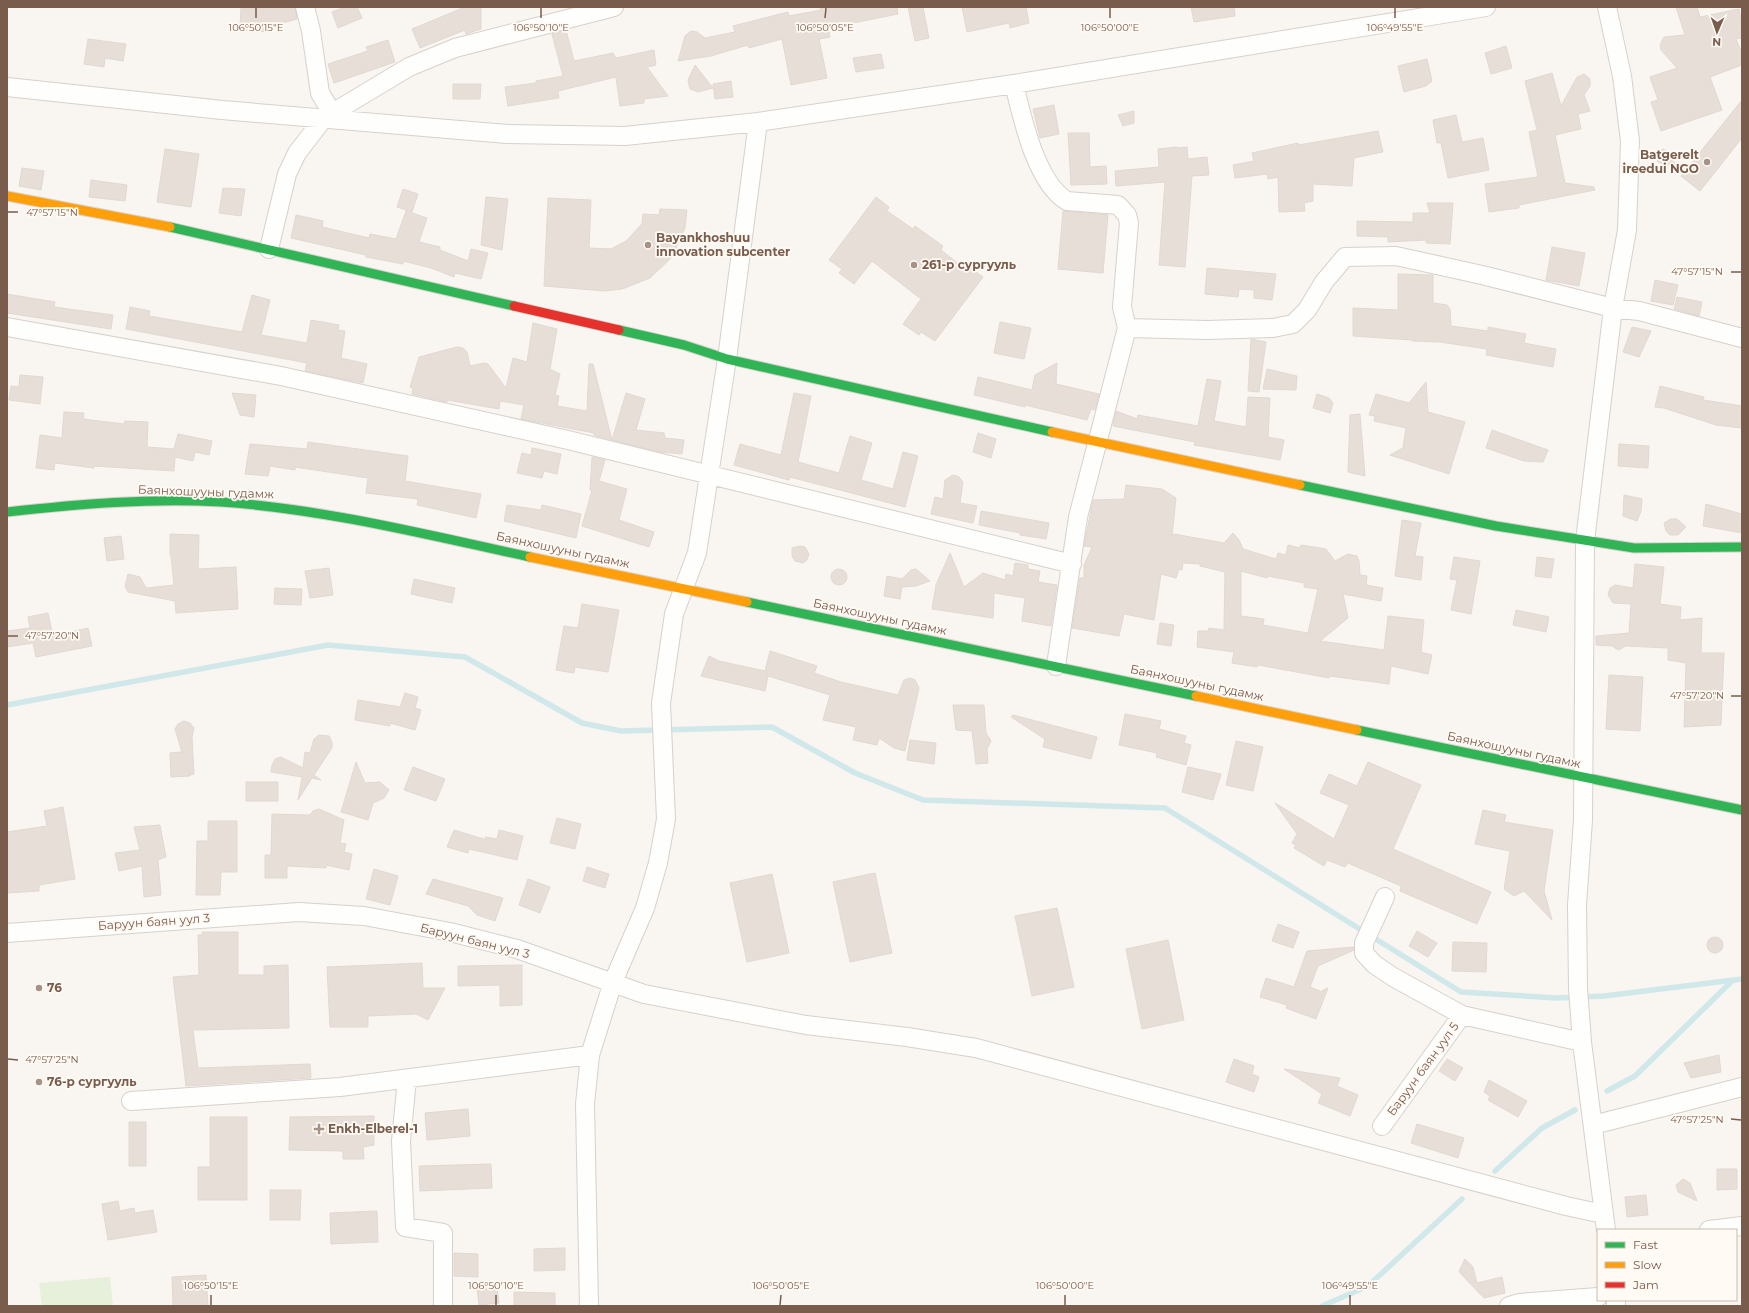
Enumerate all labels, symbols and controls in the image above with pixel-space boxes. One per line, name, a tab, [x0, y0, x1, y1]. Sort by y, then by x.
north arrow	[1697, 12, 1737, 52]
text: 106°50'15"E	[229, 21, 284, 34]
text: 106°50'10"E	[513, 21, 569, 34]
text: 106°50'05"E	[796, 21, 854, 34]
text: 106°50'00"E	[1081, 21, 1140, 34]
text: 106°49'55"E	[1367, 21, 1424, 34]
text: N	[1712, 35, 1721, 49]
place label: Batgerelt ireedui NGO	[1623, 147, 1700, 176]
marker: Batgerelt ireedui NGO	[1702, 157, 1712, 167]
text: 47°57'15"N	[26, 206, 78, 219]
place label: Bayankhoshuu innovation subcenter	[656, 230, 790, 259]
marker: Bayankhoshuu innovation subcenter	[643, 240, 653, 250]
place label: 261-р сургууль	[922, 257, 1016, 272]
marker: 261-р сургууль	[909, 260, 919, 270]
text: 47°57'15"N	[1671, 265, 1723, 278]
street label: Баянхошууны гудамж	[138, 482, 274, 501]
street label: Баянхошууны гудамж	[495, 528, 631, 571]
street label: Баянхошууны гудамж	[812, 595, 948, 638]
text: 47°57'20"N	[25, 629, 79, 642]
street label: Баянхошууны гудамж	[1129, 661, 1265, 704]
text: 47°57'20"N	[1670, 689, 1724, 702]
street label: Баянхошууны гудамж	[1446, 728, 1582, 771]
street label: Баруун баян уул 3	[97, 910, 211, 933]
street label: Баруун баян уул 3	[419, 920, 532, 961]
place label: 76	[47, 980, 62, 995]
marker: 76	[34, 983, 44, 993]
street label: Баруун баян уул 5	[1384, 1019, 1462, 1119]
text: 47°57'25"N	[25, 1053, 79, 1066]
place label: 76-р сургууль	[47, 1074, 137, 1089]
marker: 76-р сургууль	[34, 1077, 44, 1087]
text: 47°57'25"N	[1670, 1113, 1724, 1126]
place label: Enkh-Elberel-1	[328, 1121, 418, 1136]
marker: Enkh-Elberel-1	[313, 1123, 325, 1135]
legend	[1597, 1229, 1737, 1301]
text: Fast	[1633, 1237, 1658, 1252]
text: Slow	[1633, 1257, 1662, 1272]
text: Jam	[1632, 1277, 1659, 1292]
text: 106°50'15"E	[184, 1279, 239, 1292]
text: 106°50'10"E	[468, 1279, 524, 1292]
text: 106°50'05"E	[752, 1279, 810, 1292]
text: 106°50'00"E	[1036, 1279, 1095, 1292]
text: 106°49'55"E	[1322, 1279, 1379, 1292]

